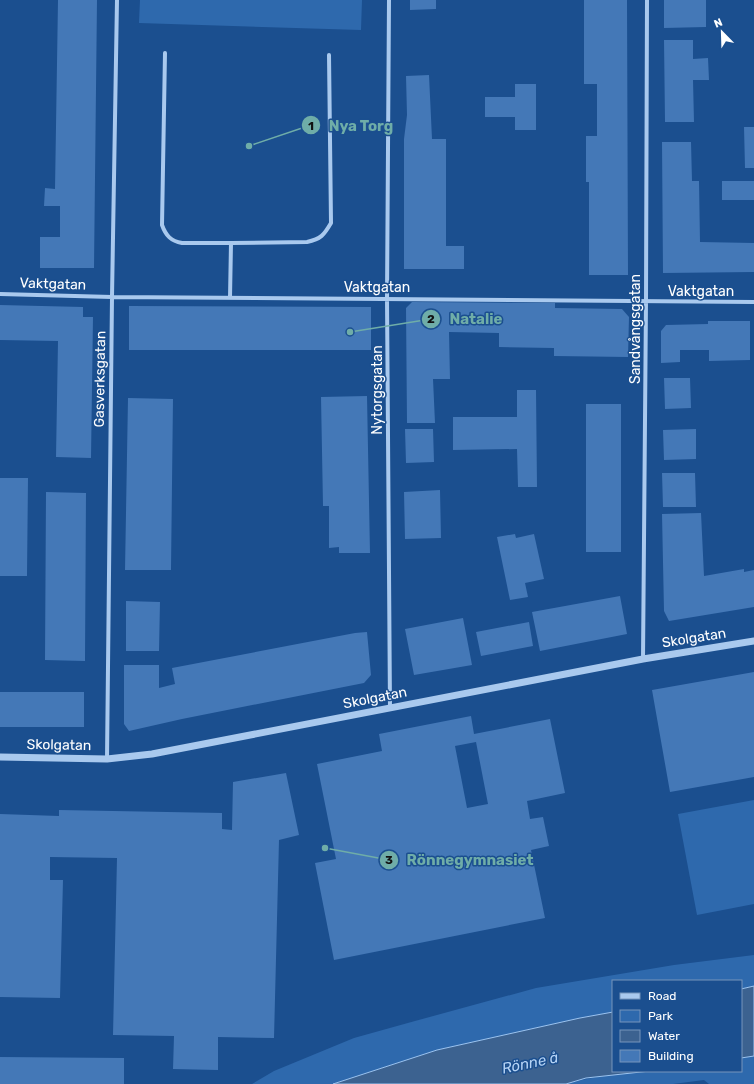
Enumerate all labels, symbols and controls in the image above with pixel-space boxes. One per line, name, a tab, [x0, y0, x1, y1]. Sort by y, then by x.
north arrow	[702, 12, 742, 52]
text: N	[712, 16, 725, 31]
callout: Nya Torg	[301, 112, 402, 139]
text: Nya Torg	[329, 117, 393, 135]
text: 1	[308, 119, 314, 133]
street label: Vaktgatan	[19, 274, 87, 294]
street label: Sandvångsgatan	[627, 274, 644, 384]
street label: Vaktgatan	[344, 279, 410, 296]
street label: Vaktgatan	[668, 283, 734, 300]
callout: Natalie	[421, 305, 510, 332]
text: Natalie	[450, 310, 503, 328]
text: 2	[427, 312, 435, 326]
street label: Gasverksgatan	[91, 330, 109, 428]
street label: Nytorgsgatan	[369, 345, 386, 435]
street label: Skolgatan	[661, 625, 727, 651]
street label: Skolgatan	[342, 683, 408, 713]
street label: Skolgatan	[26, 736, 92, 754]
callout: Rönnegymnasiet	[379, 847, 542, 874]
text: Rönnegymnasiet	[407, 851, 533, 869]
text: 3	[385, 853, 393, 867]
legend	[612, 980, 742, 1072]
text: Road	[648, 989, 676, 1003]
text: Park	[648, 1009, 674, 1023]
text: Water	[648, 1029, 680, 1043]
water label: Rönne å	[500, 1048, 560, 1078]
text: Building	[648, 1049, 694, 1063]

